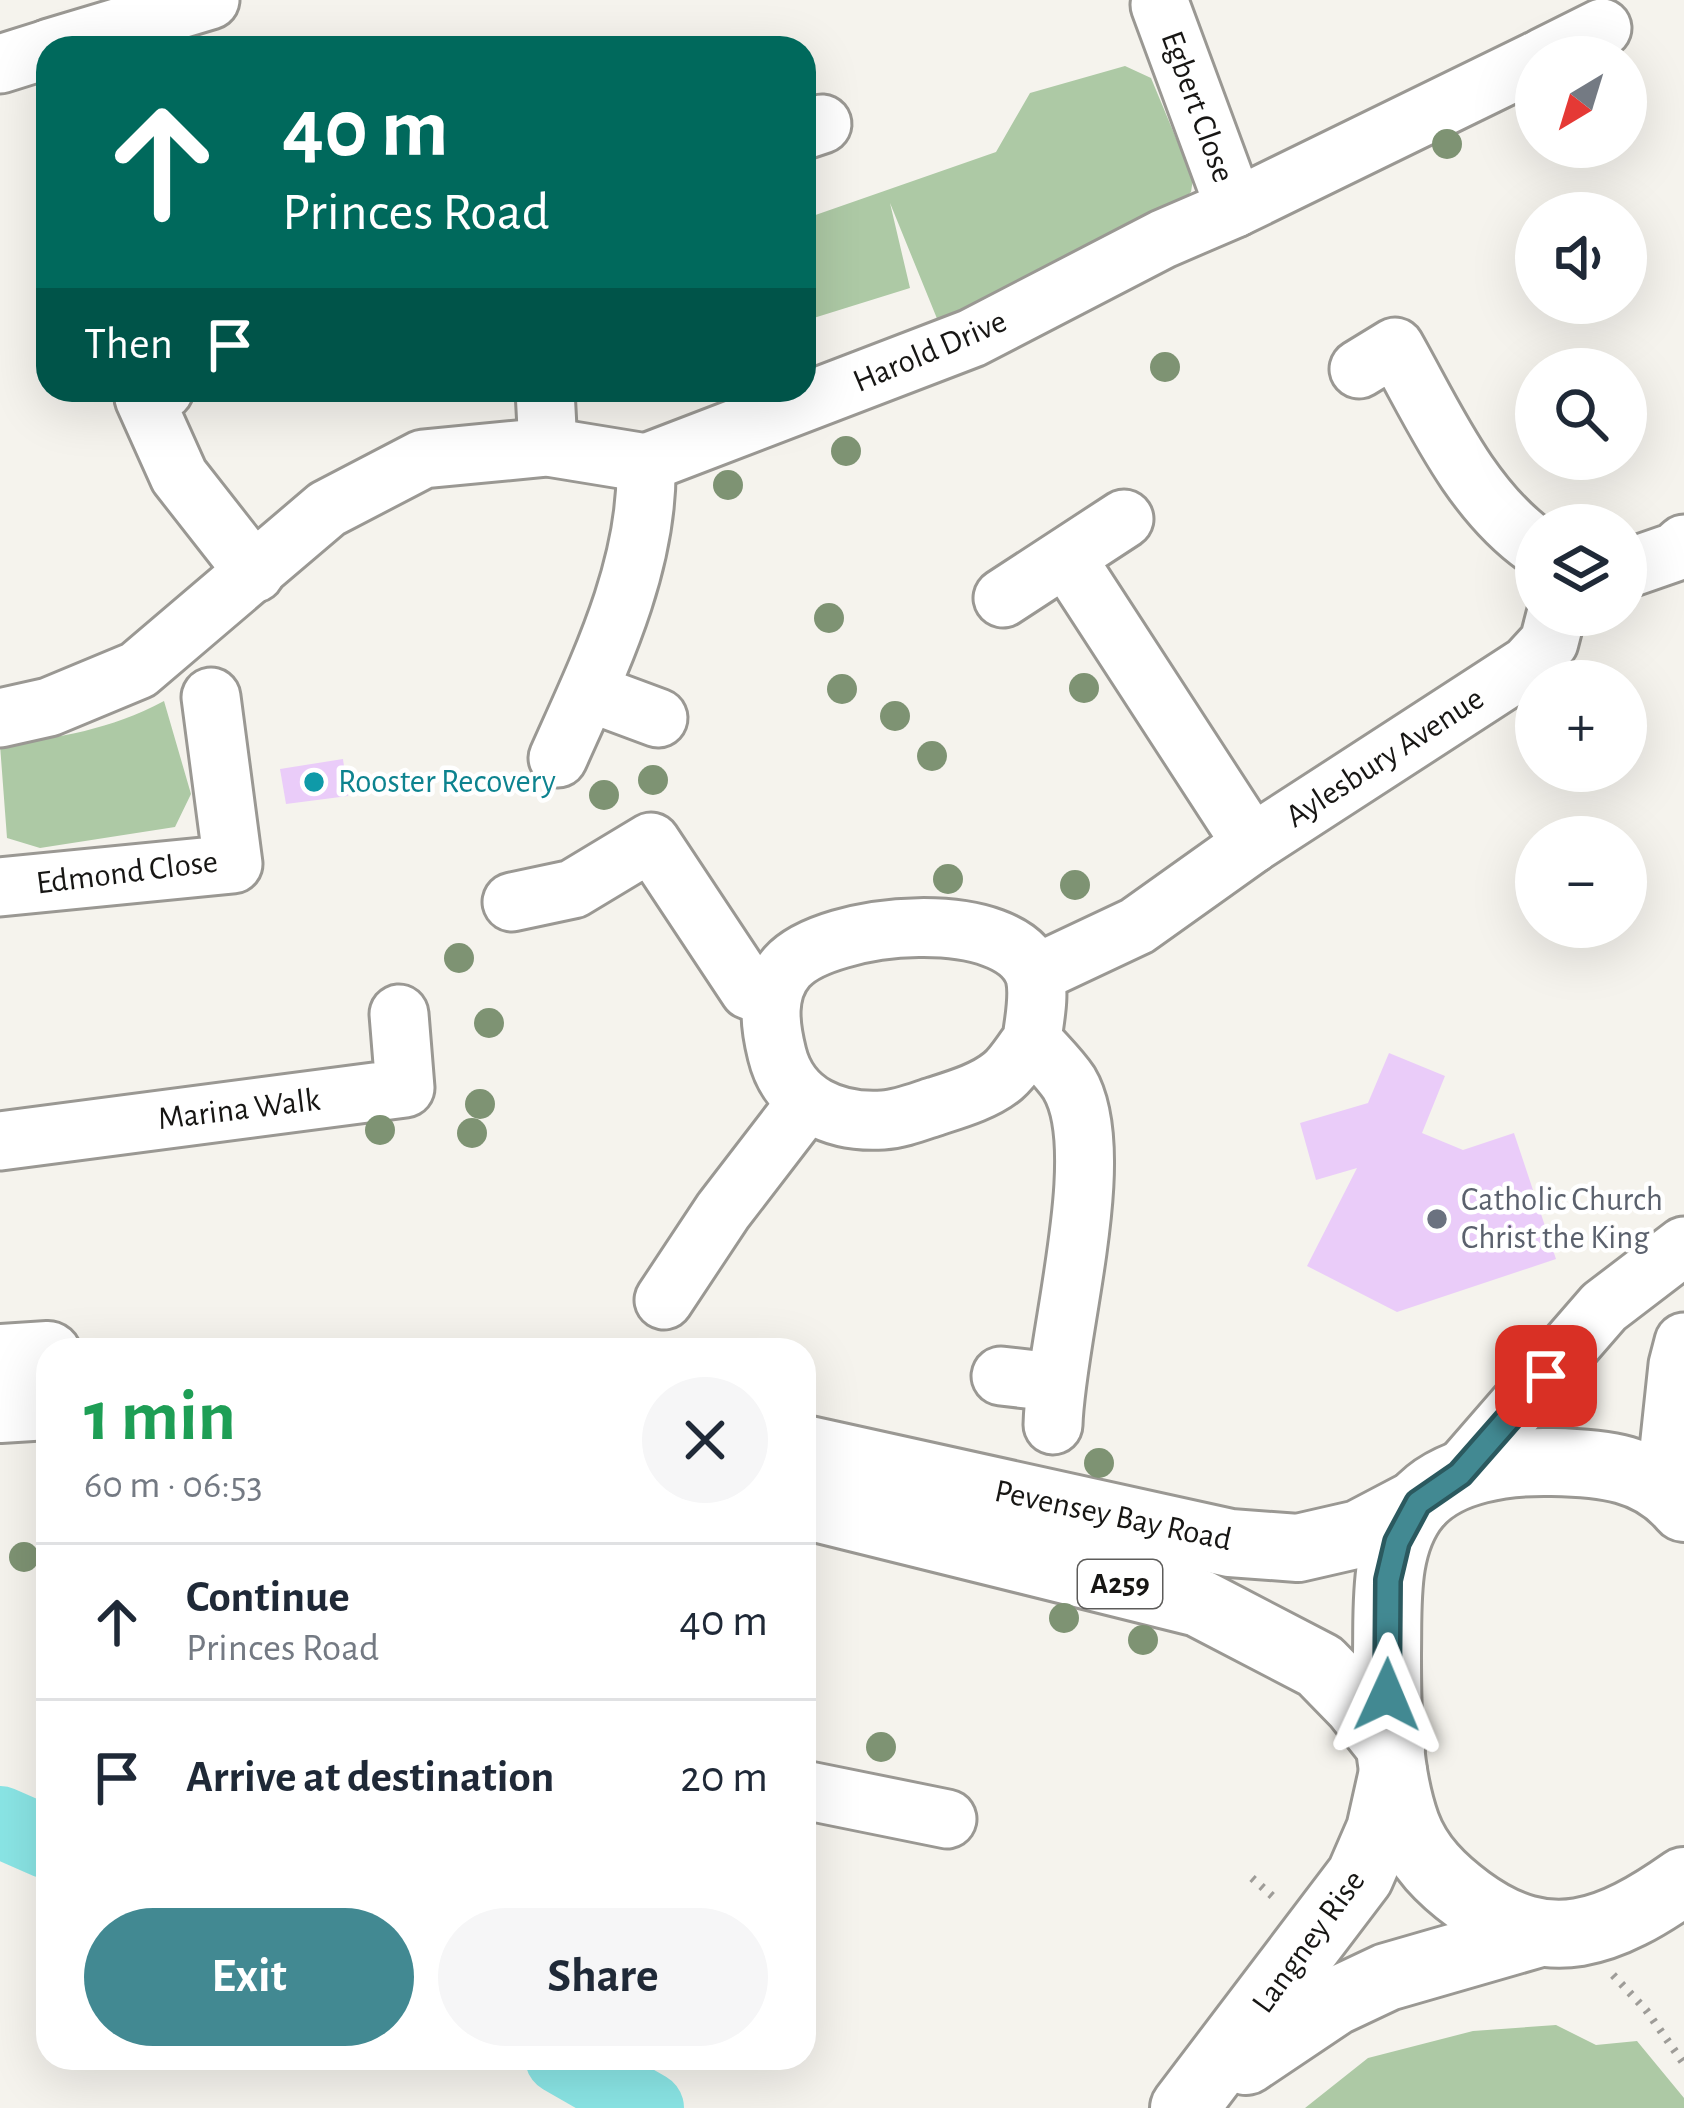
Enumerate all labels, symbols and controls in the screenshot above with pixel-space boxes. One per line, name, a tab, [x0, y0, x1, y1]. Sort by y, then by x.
street label: Egbert Close	[1154, 27, 1240, 187]
north arrow	[1515, 36, 1647, 168]
map controls	[1515, 36, 1647, 948]
icon: ahead	[84, 84, 240, 240]
text: 40 m	[282, 88, 449, 172]
text: Princes Road	[282, 186, 550, 240]
button: sound	[1515, 192, 1647, 324]
street label: Harold Drive	[849, 305, 1011, 399]
icon: arrive	[197, 312, 263, 378]
text: Then	[84, 322, 173, 367]
button: search	[1515, 348, 1647, 480]
button: layers	[1515, 504, 1647, 636]
button: +	[1515, 660, 1647, 792]
street label: Aylesbury Avenue	[1280, 682, 1490, 834]
place label: Rooster Recovery	[338, 766, 556, 799]
marker: Rooster Recovery	[301, 769, 327, 795]
button: −	[1515, 816, 1647, 948]
street label: Edmond Close	[34, 845, 220, 901]
street label: Marina Walk	[156, 1084, 322, 1136]
place label: Catholic Church Christ the King	[1461, 1184, 1663, 1255]
marker: Catholic Church Christ the King	[1424, 1206, 1450, 1232]
pin	[1495, 1325, 1597, 1427]
icon: arrive	[1513, 1343, 1579, 1409]
button: close	[642, 1377, 768, 1503]
text: 1 min	[84, 1381, 236, 1453]
text: 60 m · 06:53	[84, 1466, 263, 1505]
street label: Pevensey Bay Road	[992, 1475, 1234, 1557]
road number: A259	[1078, 1560, 1162, 1608]
text: Continue	[186, 1575, 350, 1620]
icon: ahead	[84, 1589, 150, 1655]
text: 40 m	[679, 1599, 768, 1644]
text: Princes Road	[186, 1629, 379, 1668]
position arrow	[1324, 1632, 1450, 1758]
icon: arrive	[84, 1745, 150, 1811]
text: Arrive at destination	[186, 1755, 554, 1800]
text: 20 m	[680, 1755, 768, 1800]
street label: Langney Rise	[1246, 1865, 1372, 2019]
button: Exit	[84, 1908, 414, 2046]
button: Share	[438, 1908, 768, 2046]

